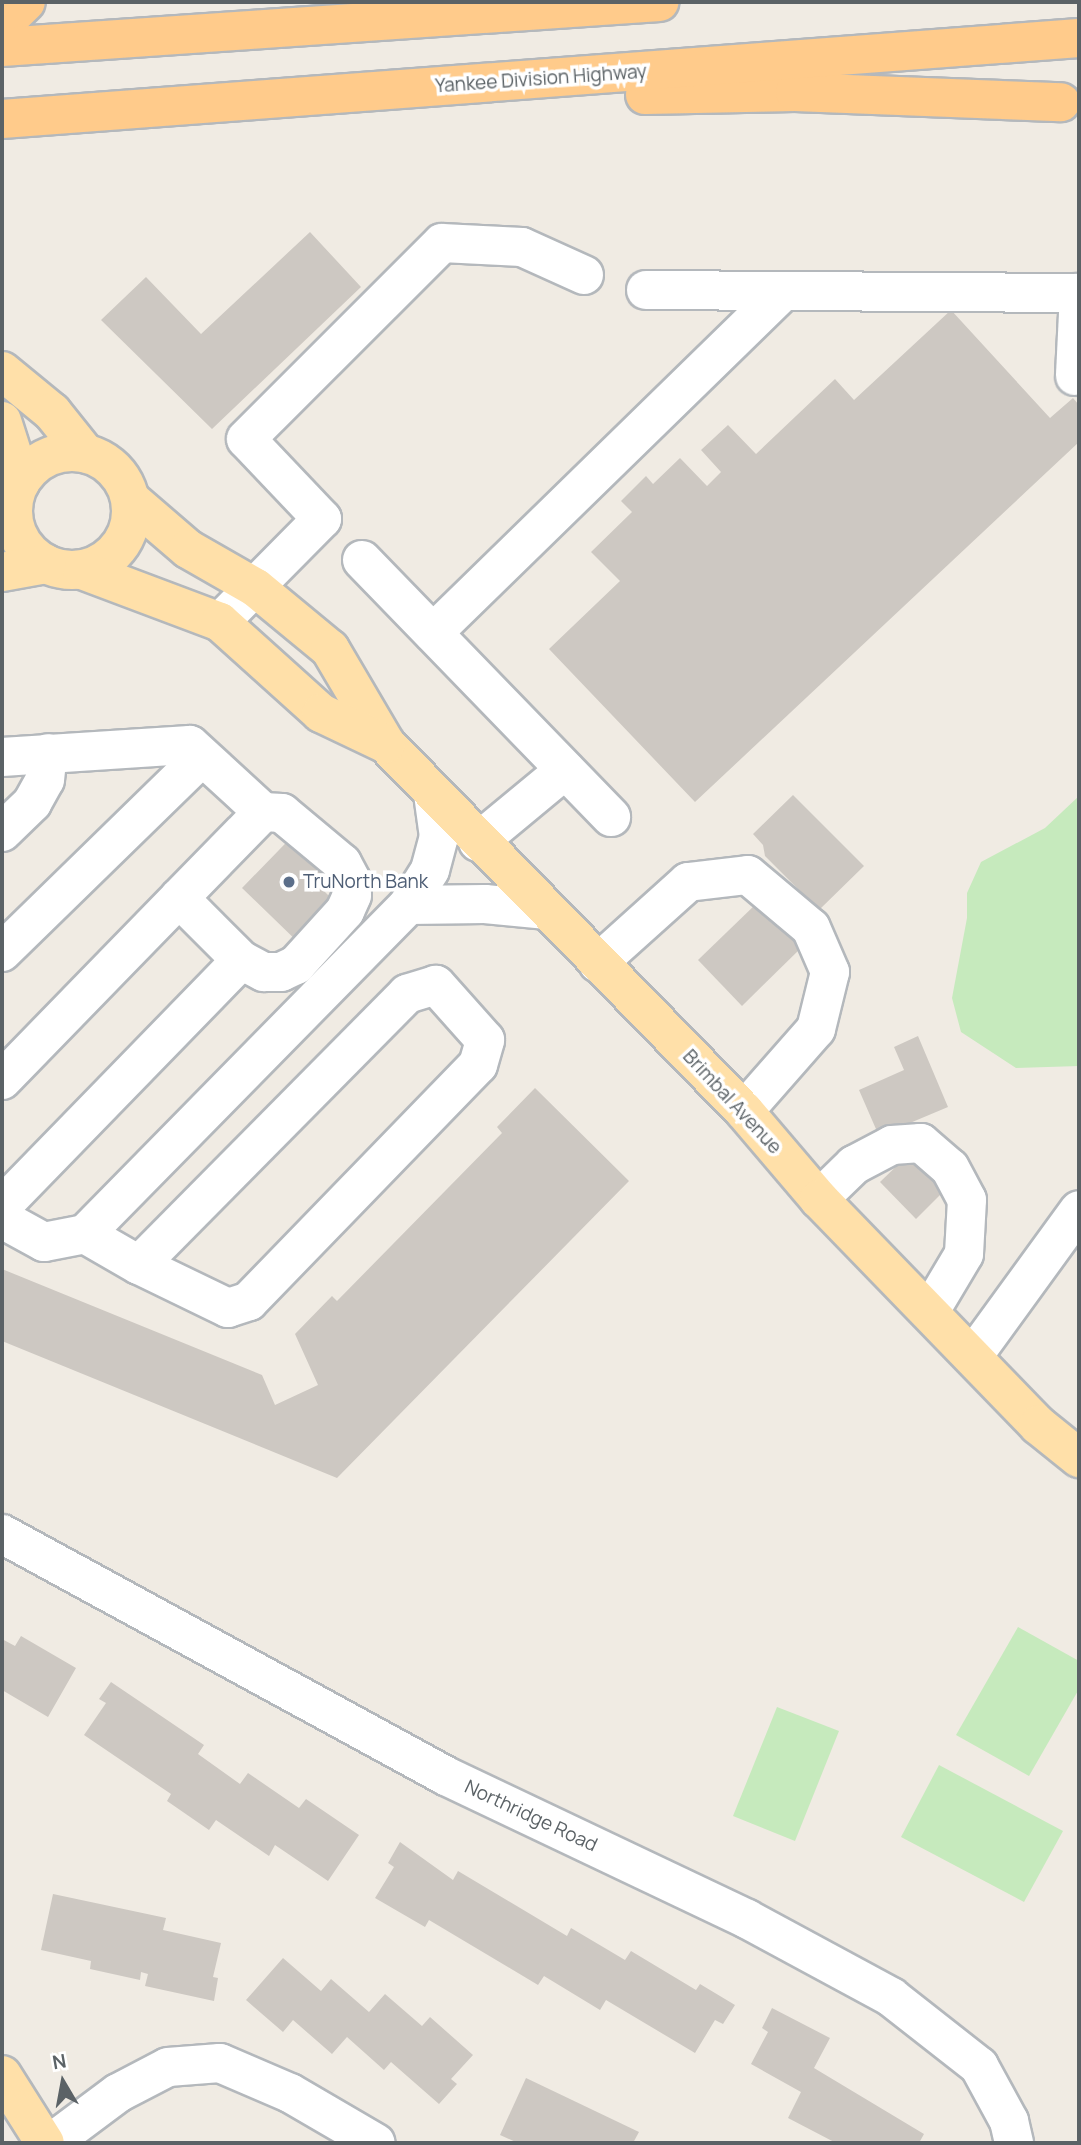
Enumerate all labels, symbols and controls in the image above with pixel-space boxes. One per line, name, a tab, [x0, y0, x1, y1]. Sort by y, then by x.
street label: Yankee Division Highway	[434, 60, 648, 98]
place label: TruNorth Bank	[303, 871, 428, 893]
marker: TruNorth Bank	[281, 874, 297, 890]
street label: Brimbal Avenue	[678, 1045, 786, 1159]
street label: Northridge Road	[461, 1775, 601, 1857]
north arrow	[28, 2047, 98, 2117]
text: N	[50, 2047, 68, 2075]

